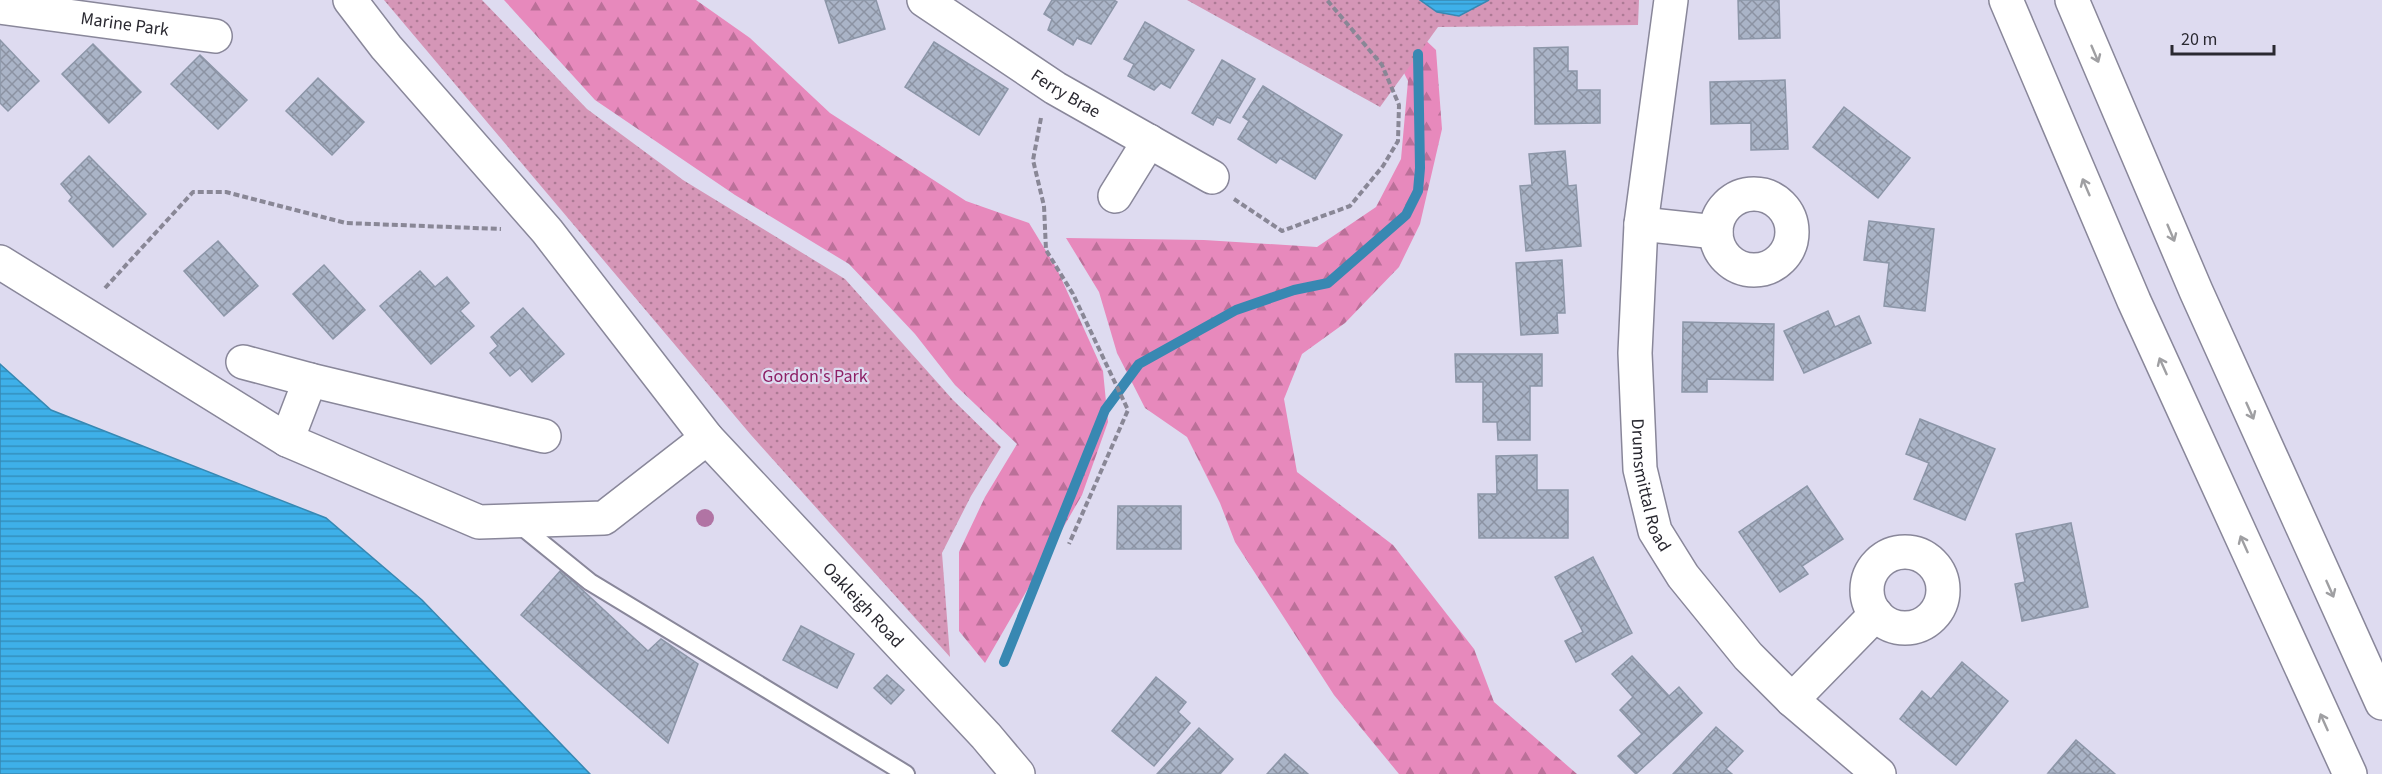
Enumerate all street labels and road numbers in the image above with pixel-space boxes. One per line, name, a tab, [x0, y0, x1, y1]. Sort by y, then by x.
street label: Marine Park	[79, 6, 171, 43]
street label: Ferry Brae	[1026, 63, 1105, 124]
street label: Drumsmittal Road	[1625, 418, 1677, 557]
street label: Oakleigh Road	[817, 557, 909, 654]

